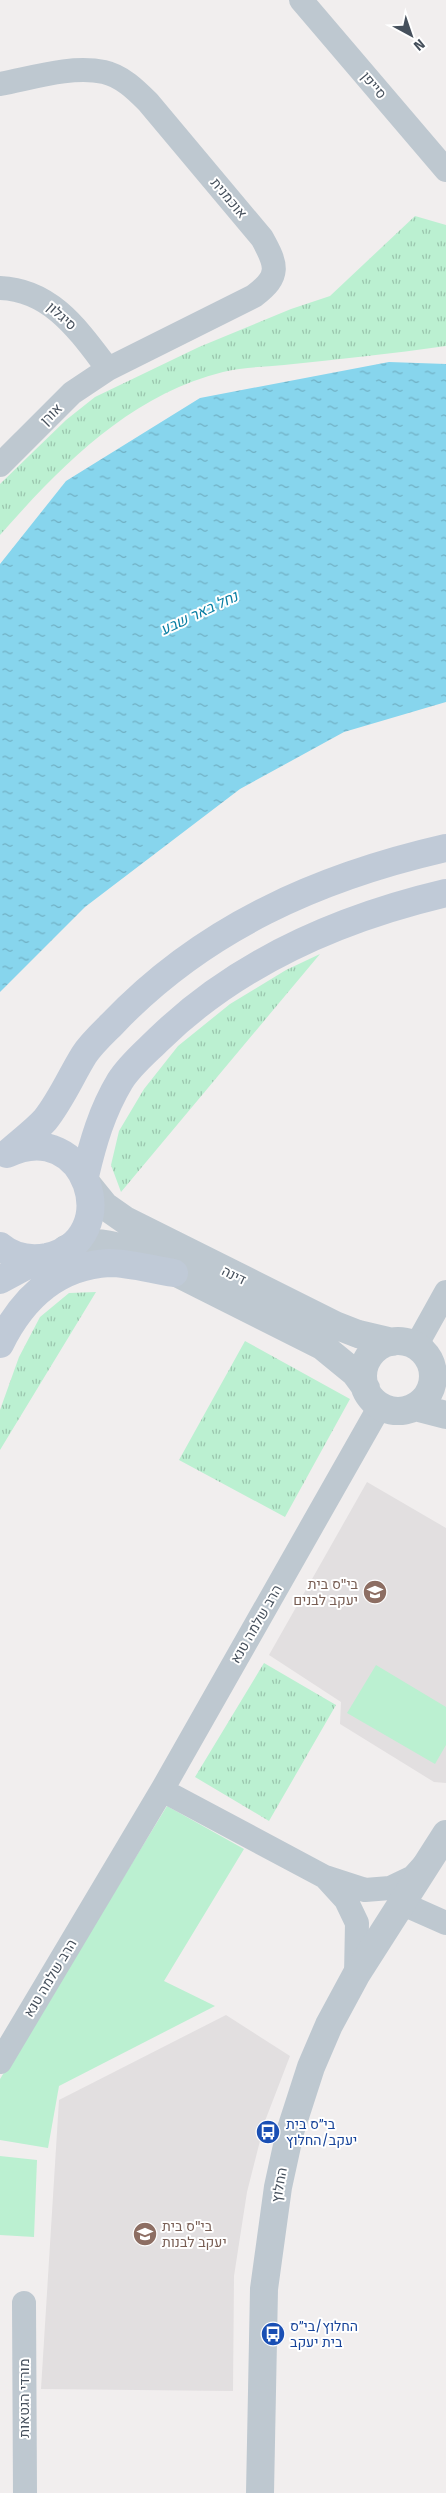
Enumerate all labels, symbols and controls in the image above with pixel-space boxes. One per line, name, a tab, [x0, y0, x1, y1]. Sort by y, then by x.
north arrow	[386, 10, 436, 60]
text: N	[410, 35, 428, 54]
street label: סייפן	[357, 68, 390, 102]
street label: אוכמנית	[207, 175, 250, 222]
street label: סיגלון	[43, 299, 80, 334]
street label: אורן	[37, 400, 66, 429]
water label: נחל באר שבע	[157, 587, 242, 639]
street label: דינה	[219, 1262, 249, 1289]
place label: בי"ס בית יעקב לבנים	[293, 1576, 359, 1609]
school or university icon: בי"ס בית יעקב לבנים	[362, 1579, 388, 1605]
street label: הרב שלמה טנא	[227, 1582, 286, 1667]
street label: הרב שלמה טנא	[20, 1936, 80, 2020]
place label: בי״ס בית יעקב/החלוץ	[286, 2116, 357, 2149]
bus stop icon: בי״ס בית יעקב/החלוץ	[255, 2119, 281, 2145]
street label: החלוץ	[268, 2166, 291, 2204]
place label: בי"ס בית יעקב לבנות	[162, 2218, 227, 2251]
school or university icon: בי"ס בית יעקב לבנות	[132, 2221, 158, 2247]
place label: החלוץ/בי״ס בית יעקב	[290, 2318, 358, 2351]
bus stop icon: החלוץ/בי״ס בית יעקב	[260, 2321, 286, 2347]
street label: מורדי הגטאות	[16, 2358, 33, 2438]

